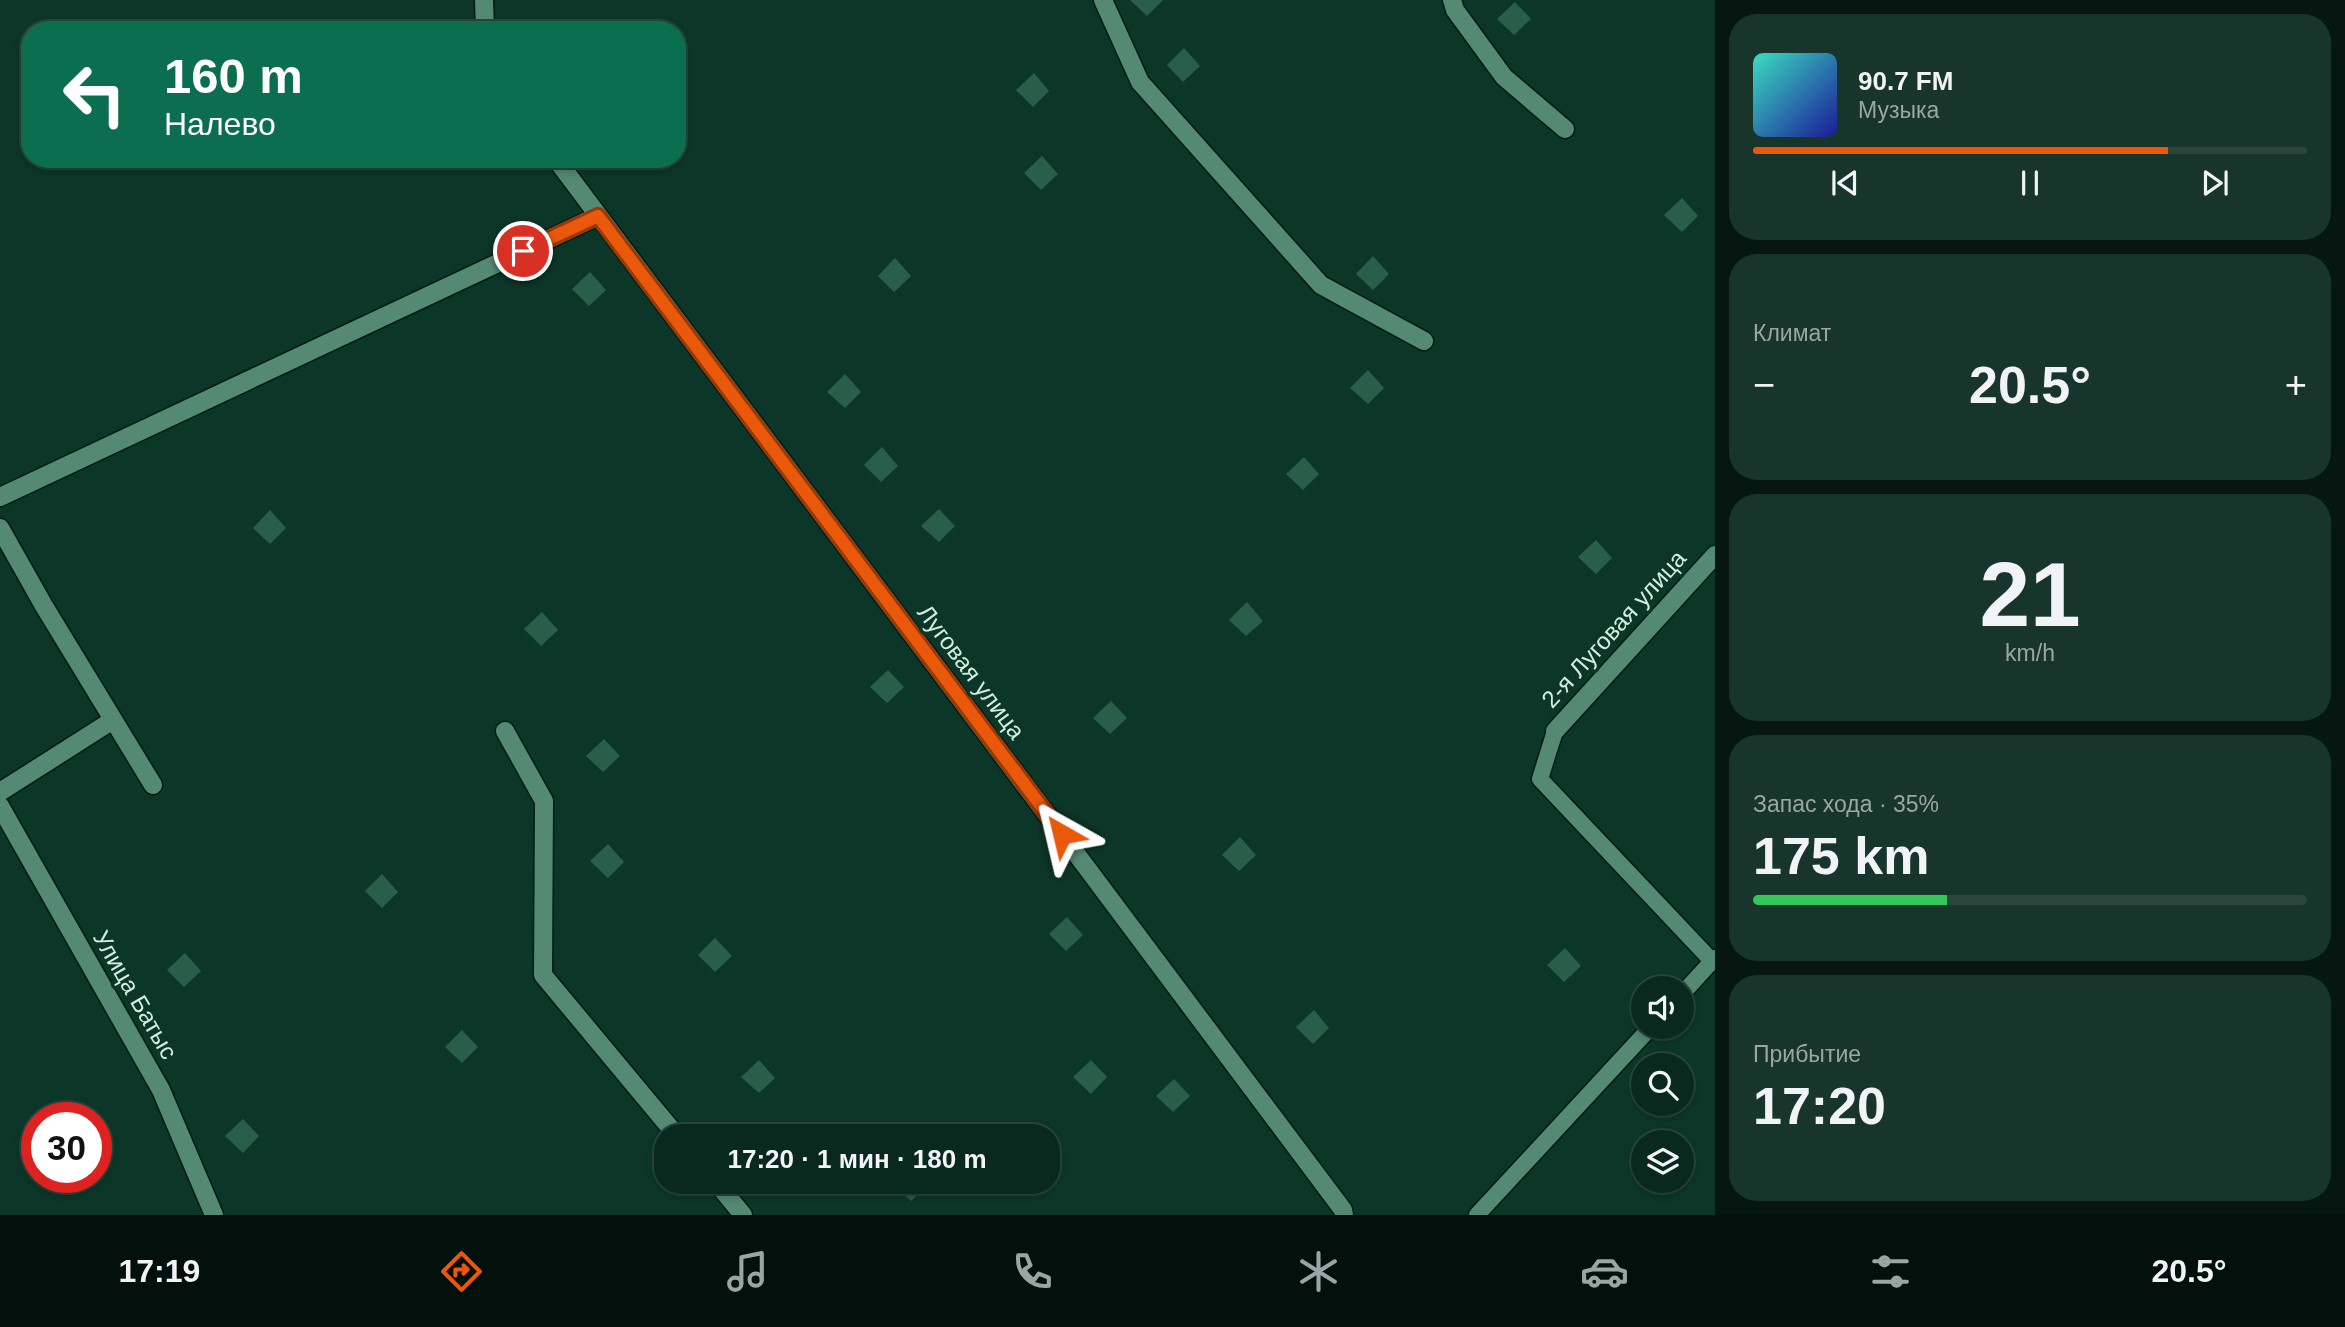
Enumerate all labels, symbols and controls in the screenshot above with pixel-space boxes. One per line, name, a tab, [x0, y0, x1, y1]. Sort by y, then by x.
icon: left	[49, 49, 140, 140]
text: 160 m	[164, 49, 303, 103]
text: 90.7 FM	[1858, 66, 1953, 96]
text: Музыка	[1858, 97, 1939, 123]
text: Налево	[164, 106, 276, 142]
icon: previous	[1826, 164, 1864, 202]
icon: pause	[2011, 164, 2049, 202]
icon: next	[2196, 164, 2234, 202]
pin	[493, 221, 553, 281]
icon: arrive	[504, 232, 542, 270]
text: Климат	[1753, 320, 1831, 346]
text: 20.5°	[1969, 356, 2091, 414]
text: −	[1753, 364, 1775, 406]
text: +	[2285, 364, 2307, 406]
street label: 2-я Луговая улица	[1536, 544, 1692, 713]
text: 21	[1979, 544, 2081, 645]
street label: Луговая улица	[912, 599, 1031, 745]
text: km/h	[2005, 640, 2055, 666]
text: Запас хода · 35%	[1753, 791, 1939, 817]
position arrow	[1025, 797, 1099, 871]
text: 175 km	[1753, 827, 1929, 885]
street label: Улица Батыс	[88, 926, 183, 1064]
map controls	[1631, 976, 1694, 1193]
button: sound	[1631, 976, 1694, 1039]
text: Прибытие	[1753, 1041, 1861, 1067]
button: search	[1631, 1053, 1694, 1116]
text: 17:20	[1753, 1077, 1886, 1135]
speed limit sign: 30	[21, 1102, 112, 1193]
button: layers	[1631, 1130, 1694, 1193]
text: 17:20 · 1 мин · 180 m	[727, 1144, 987, 1174]
icon: directions	[437, 1247, 486, 1296]
icon: music	[723, 1247, 772, 1296]
icon: phone	[1008, 1247, 1057, 1296]
icon: climate	[1294, 1247, 1343, 1296]
icon: car	[1580, 1247, 1629, 1296]
icon: filters	[1866, 1247, 1915, 1296]
text: 17:19	[118, 1253, 200, 1289]
text: 20.5°	[2151, 1253, 2227, 1289]

